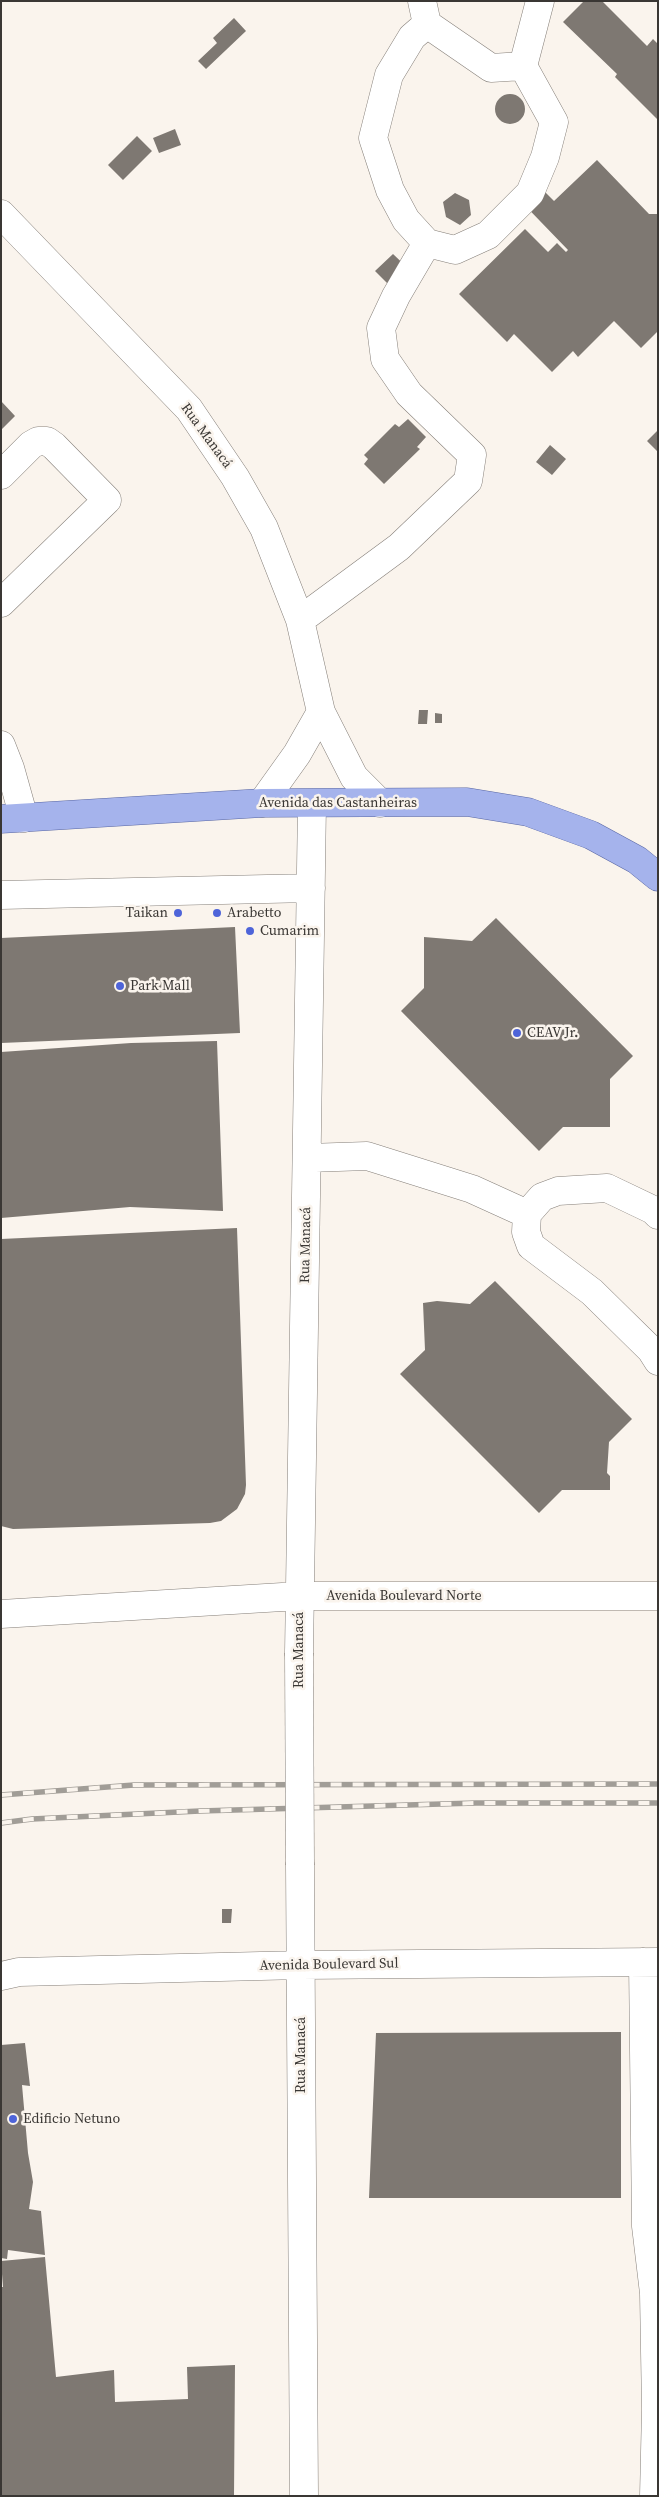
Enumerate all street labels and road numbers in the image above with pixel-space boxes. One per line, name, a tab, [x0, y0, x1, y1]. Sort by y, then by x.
street label: Rua Manacá	[177, 400, 235, 472]
street label: Avenida das Castanheiras	[259, 795, 417, 811]
street label: Rua Manacá	[297, 1207, 315, 1283]
street label: Avenida Boulevard Norte	[326, 1588, 482, 1604]
street label: Rua Manacá	[291, 1612, 307, 1688]
street label: Avenida Boulevard Sul	[259, 1955, 399, 1975]
street label: Rua Manacá	[293, 2017, 309, 2093]

